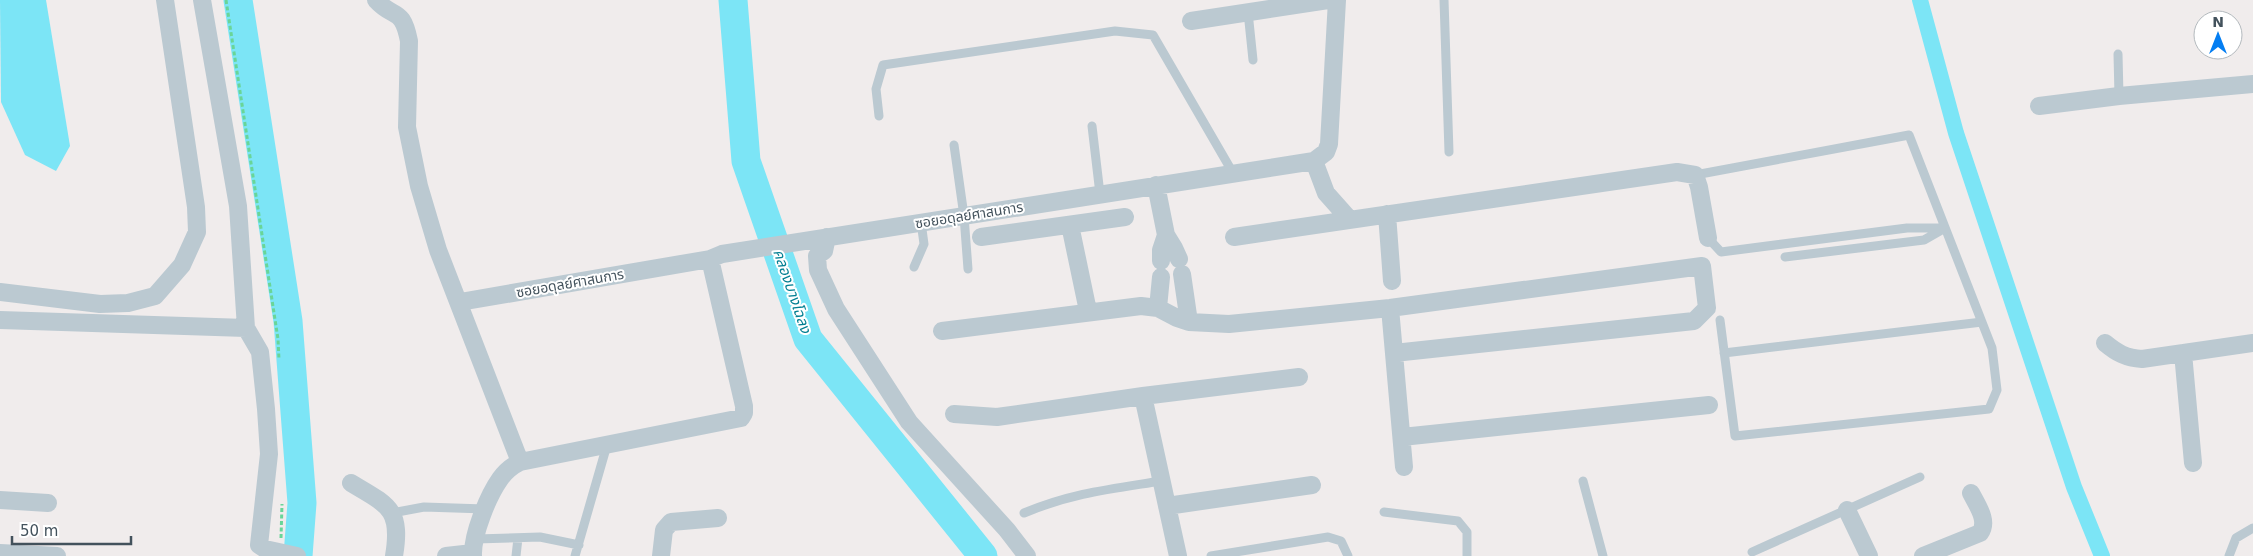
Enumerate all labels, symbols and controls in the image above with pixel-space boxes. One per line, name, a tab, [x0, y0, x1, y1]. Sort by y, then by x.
north arrow	[2193, 10, 2243, 60]
text: N	[2212, 14, 2224, 30]
street label: ซอยอดุลย์ศาสนการ	[914, 199, 1024, 232]
water label: คลองบางโฉลง	[769, 247, 815, 336]
street label: ซอยอดุลย์ศาสนการ	[515, 266, 625, 301]
scale bar	[12, 514, 131, 546]
text: 50 m	[20, 522, 58, 540]

